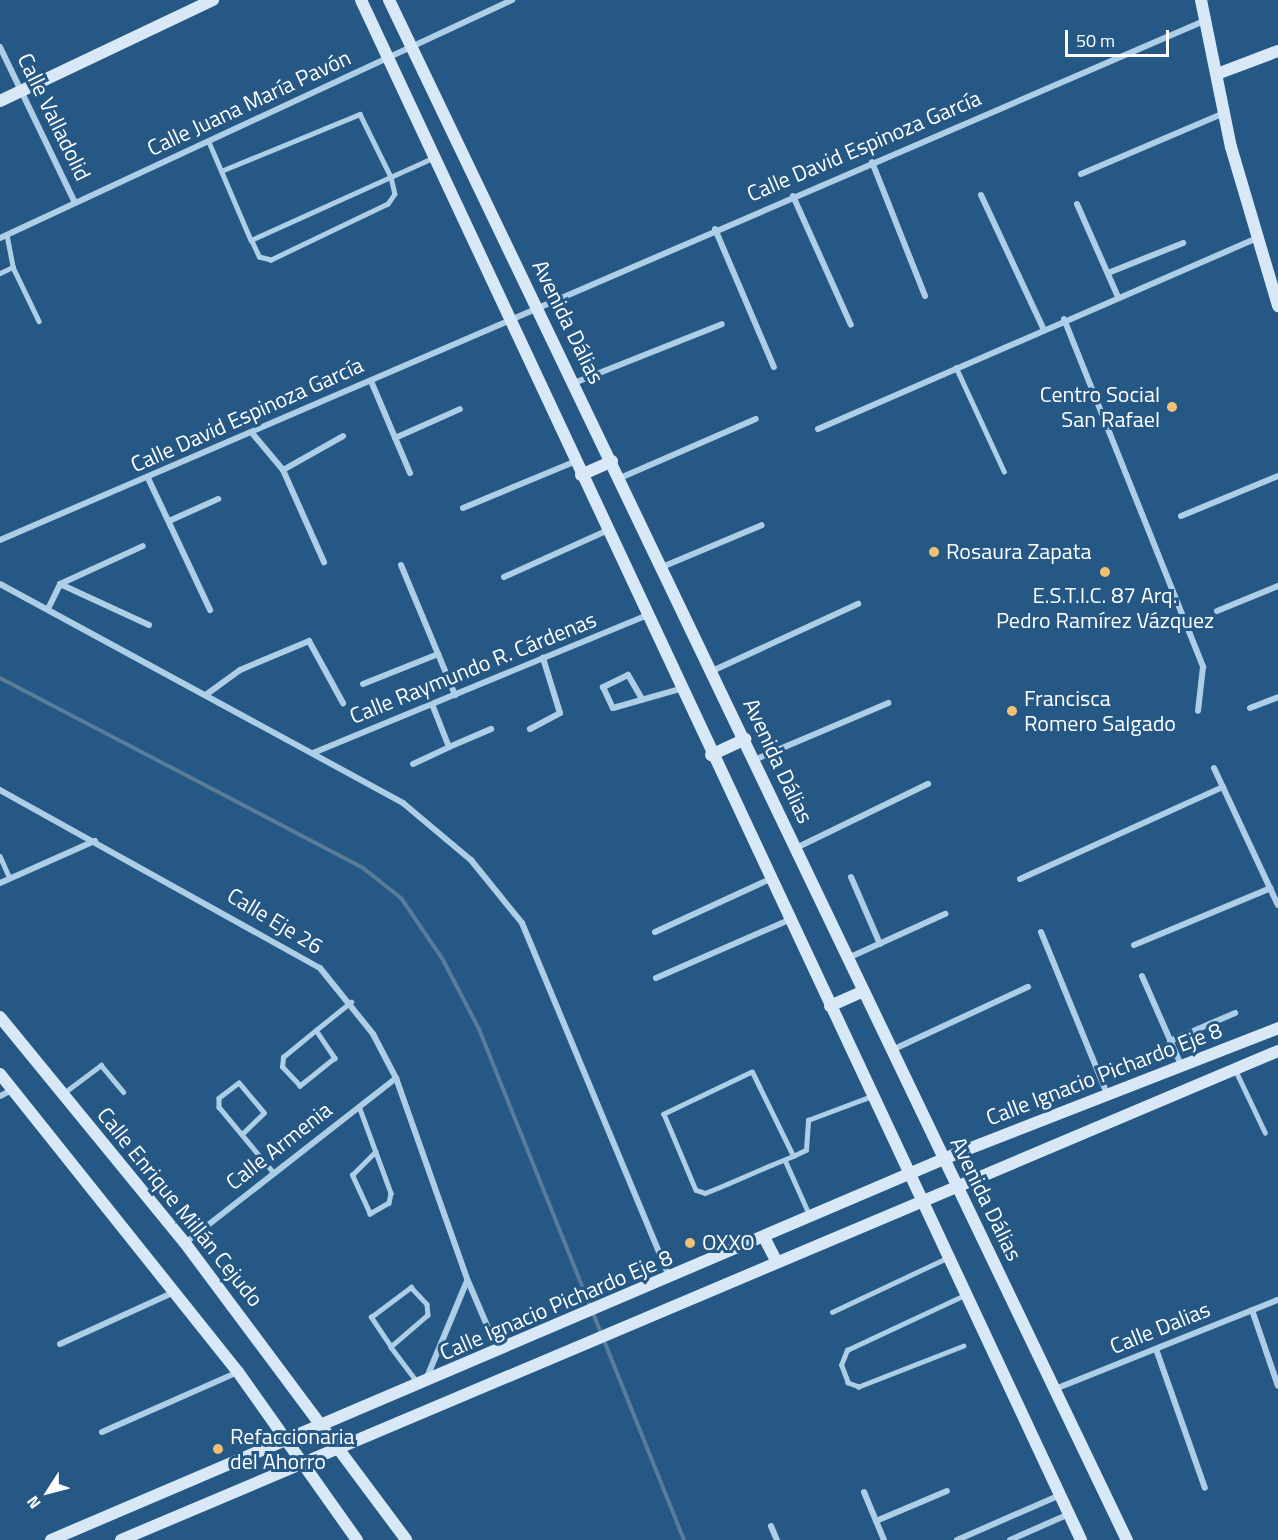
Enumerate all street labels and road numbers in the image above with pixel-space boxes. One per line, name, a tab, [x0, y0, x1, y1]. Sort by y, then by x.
street label: Calle Juana María Pavón	[143, 44, 355, 162]
street label: Calle Valladolid	[12, 49, 96, 185]
street label: Calle David Espinoza García	[743, 85, 985, 207]
street label: Avenida Dálias	[527, 256, 609, 388]
street label: Calle David Espinoza García	[127, 352, 367, 478]
street label: Calle Raymundo R. Cárdenas	[346, 606, 600, 730]
street label: Avenida Dálias	[738, 694, 818, 828]
street label: Calle Eje 26	[222, 882, 328, 960]
street label: Calle Ignacio Pichardo Eje 8	[982, 1017, 1226, 1131]
street label: Calle Armenia	[221, 1097, 337, 1195]
street label: Calle Enrique Millán Cejudo	[92, 1102, 268, 1312]
street label: Avenida Dálias	[945, 1133, 1027, 1265]
street label: Calle Ignacio Pichardo Eje 8	[436, 1244, 676, 1366]
street label: Calle Dalias	[1106, 1296, 1214, 1360]

